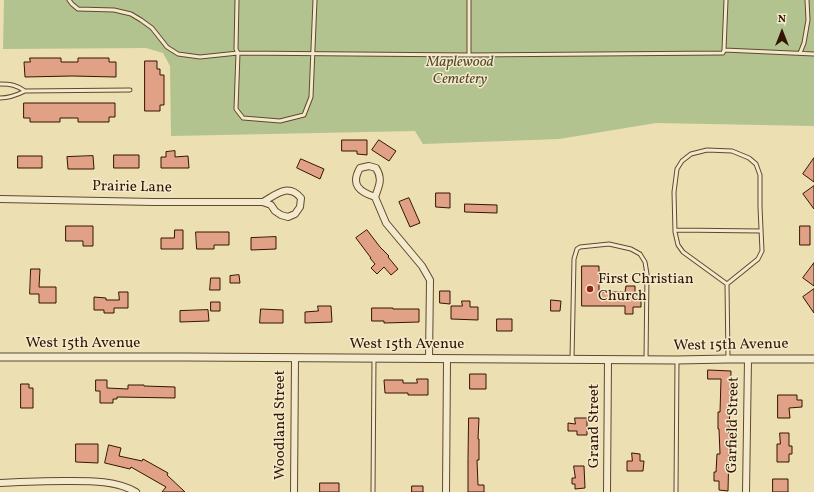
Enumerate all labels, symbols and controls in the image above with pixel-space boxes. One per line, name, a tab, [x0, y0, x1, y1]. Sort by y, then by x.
north arrow	[762, 12, 802, 52]
text: N	[778, 12, 786, 27]
park label: Maplewood Cemetery	[426, 54, 494, 89]
street label: Prairie Lane	[92, 178, 172, 198]
place label: First Christian Church	[598, 271, 694, 306]
marker: First Christian Church	[585, 284, 595, 294]
street label: West 15th Avenue	[26, 335, 140, 353]
street label: West 15th Avenue	[350, 336, 464, 354]
street label: West 15th Avenue	[673, 336, 789, 356]
street label: Woodland Street	[272, 370, 290, 480]
street label: Garfield Street	[724, 377, 744, 473]
street label: Grand Street	[586, 384, 604, 468]

